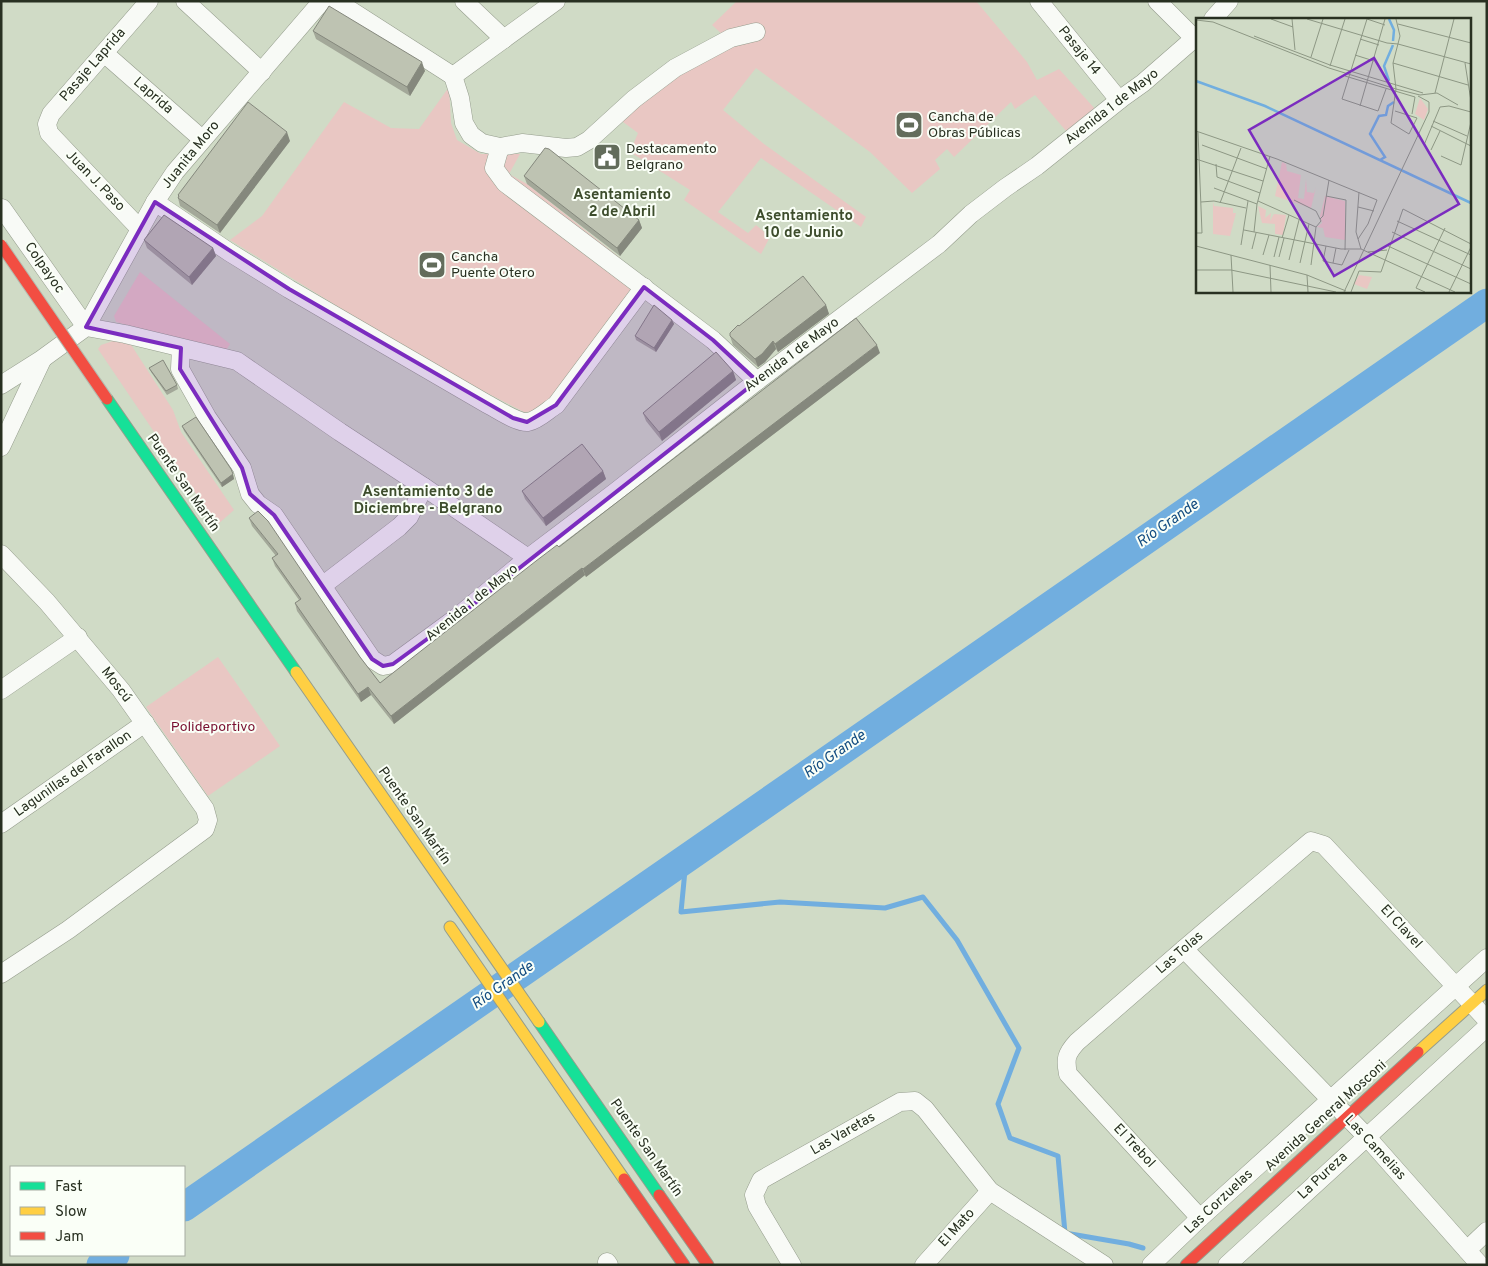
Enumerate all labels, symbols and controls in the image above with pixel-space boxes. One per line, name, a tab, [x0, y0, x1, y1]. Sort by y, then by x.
inset map	[1196, 18, 1470, 292]
street label: Pasaje 14	[1054, 23, 1104, 79]
street label: Pasaje Laprida	[56, 25, 130, 105]
street label: Avenida 1 de Mayo	[1062, 65, 1162, 149]
street label: Laprida	[130, 74, 176, 118]
place label: Cancha de Obras Públicas	[928, 109, 1021, 142]
sports icon: Cancha de Obras Públicas	[894, 110, 924, 140]
street label: Juanita Moro	[158, 118, 224, 192]
place label: Destacamento Belgrano	[626, 141, 717, 174]
public building icon: Destacamento Belgrano	[592, 142, 622, 172]
street label: Juan J. Paso	[62, 147, 128, 215]
district label: Asentamiento 2 de Abril	[573, 186, 671, 222]
district label: Asentamiento 10 de Junio	[755, 207, 853, 243]
street label: Colpayoc	[20, 239, 68, 297]
place label: Cancha Puente Otero	[451, 249, 535, 282]
sports icon: Cancha Puente Otero	[417, 250, 447, 280]
street label: Avenida 1 de Mayo	[741, 314, 843, 396]
street label: Puente San Martín	[143, 431, 223, 535]
district label: Asentamiento 3 de Diciembre - Belgrano	[353, 483, 503, 519]
water label: Río Grande	[1133, 496, 1203, 552]
street label: Avenida 1 de Mayo	[422, 560, 522, 645]
street label: Moscú	[97, 664, 135, 706]
park label: Polideportivo	[171, 719, 255, 736]
street label: Lagunillas del Farallon	[11, 727, 135, 821]
water label: Río Grande	[800, 727, 870, 783]
street label: Puente San Martín	[374, 764, 454, 868]
street label: El Clavel	[1376, 902, 1426, 952]
street label: Las Tolas	[1153, 928, 1207, 978]
water label: Río Grande	[468, 958, 538, 1014]
street label: Avenida General Mosconi	[1262, 1057, 1390, 1175]
street label: Puente San Martín	[606, 1096, 686, 1200]
street label: Las Varetas	[808, 1109, 878, 1159]
street label: Las Camelias	[1341, 1112, 1409, 1184]
street label: El Trebol	[1109, 1120, 1159, 1172]
street label: La Pureza	[1295, 1149, 1351, 1203]
legend	[10, 1166, 185, 1256]
street label: Las Corzuelas	[1181, 1166, 1257, 1238]
text: Fast	[55, 1178, 83, 1197]
text: Slow	[55, 1203, 87, 1222]
street label: El Mato	[935, 1205, 979, 1251]
text: Jam	[55, 1228, 84, 1247]

